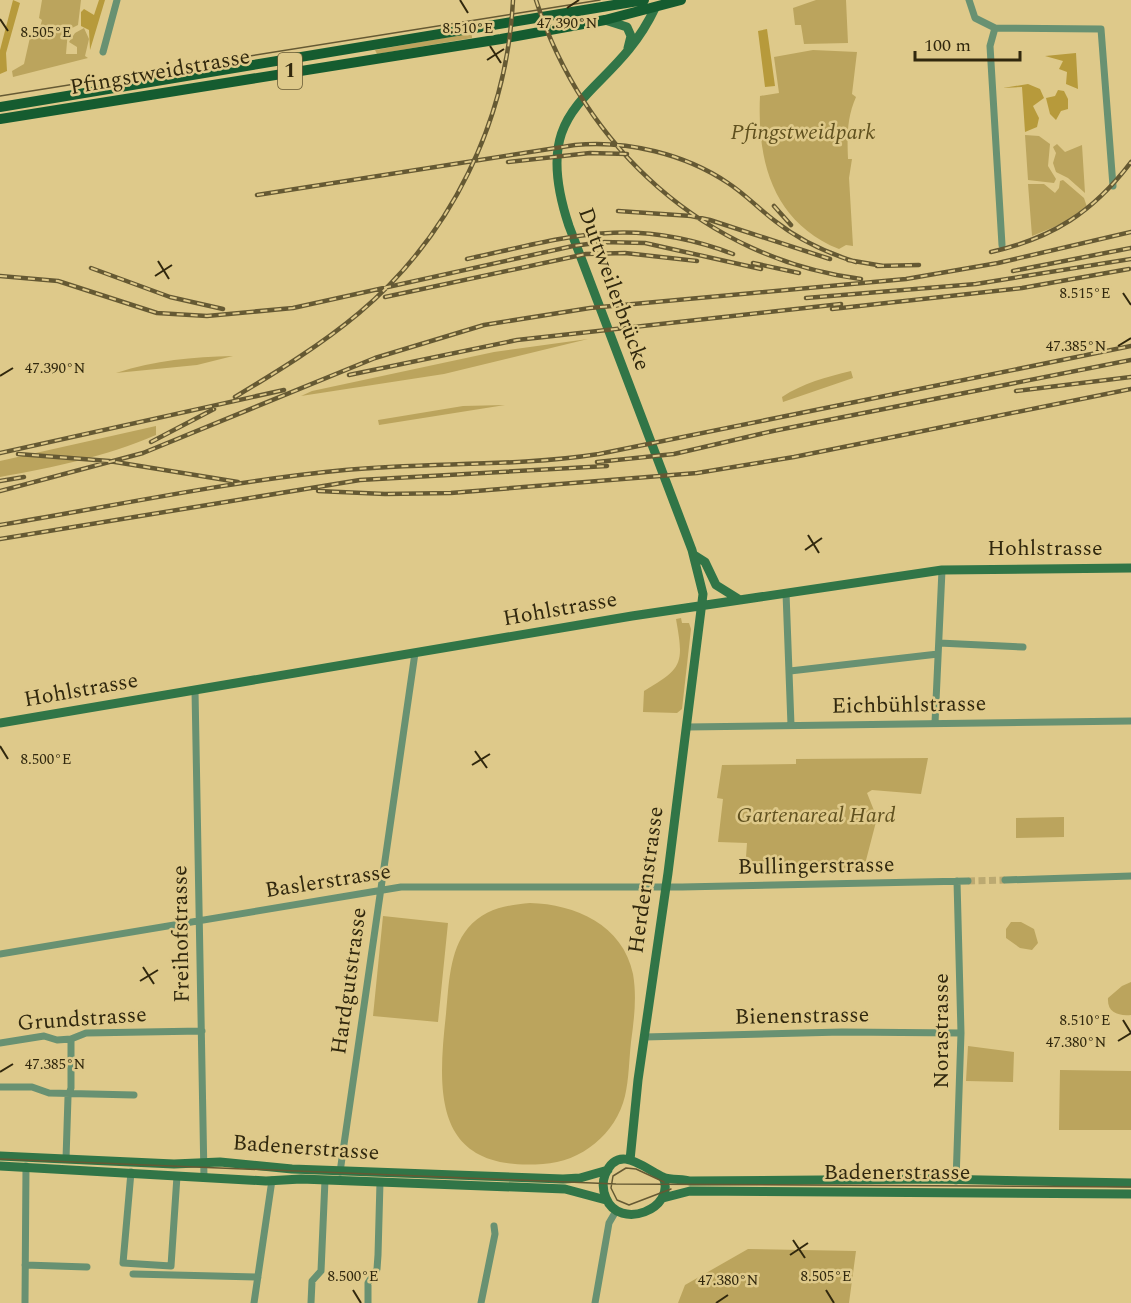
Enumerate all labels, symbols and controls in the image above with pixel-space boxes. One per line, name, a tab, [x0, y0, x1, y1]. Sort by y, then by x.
text: 47.390°N	[537, 12, 597, 35]
text: 8.510°E	[442, 17, 494, 40]
text: 8.505°E	[20, 21, 72, 44]
scale bar	[915, 24, 1020, 62]
text: 100 m	[924, 32, 971, 59]
street label: Pfingstweidstrasse	[67, 40, 253, 104]
road number: 1	[278, 53, 302, 89]
park label: Pfingstweidpark	[731, 116, 875, 149]
street label: Duttweilerbrücke	[569, 203, 659, 375]
text: 8.515°E	[1059, 282, 1111, 305]
text: 47.385°N	[1046, 335, 1106, 358]
text: 47.390°N	[25, 357, 85, 380]
street label: Hohlstrasse	[987, 532, 1103, 565]
street label: Hohlstrasse	[500, 583, 620, 635]
street label: Hohlstrasse	[21, 664, 141, 716]
street label: Eichbühlstrasse	[831, 687, 987, 723]
text: 8.500°E	[20, 748, 72, 771]
park label: Gartenareal Hard	[737, 799, 896, 832]
street label: Herdernstrasse	[619, 804, 673, 956]
street label: Bullingerstrasse	[737, 848, 895, 884]
street label: Baslerstrasse	[263, 855, 393, 907]
street label: Freihofstrasse	[163, 865, 199, 1003]
street label: Hardgutstrasse	[322, 905, 376, 1057]
street label: Norastrasse	[925, 973, 958, 1089]
street label: Grundstrasse	[16, 998, 148, 1040]
street label: Bienenstrasse	[734, 998, 870, 1034]
text: 8.510°E	[1059, 1009, 1111, 1032]
text: 47.380°N	[1046, 1031, 1106, 1054]
text: 47.385°N	[25, 1053, 85, 1076]
street label: Badenerstrasse	[232, 1126, 380, 1170]
street label: Badenerstrasse	[824, 1156, 970, 1189]
text: 8.500°E	[327, 1265, 379, 1288]
text: 8.505°E	[800, 1265, 852, 1288]
text: 47.380°N	[698, 1269, 758, 1292]

